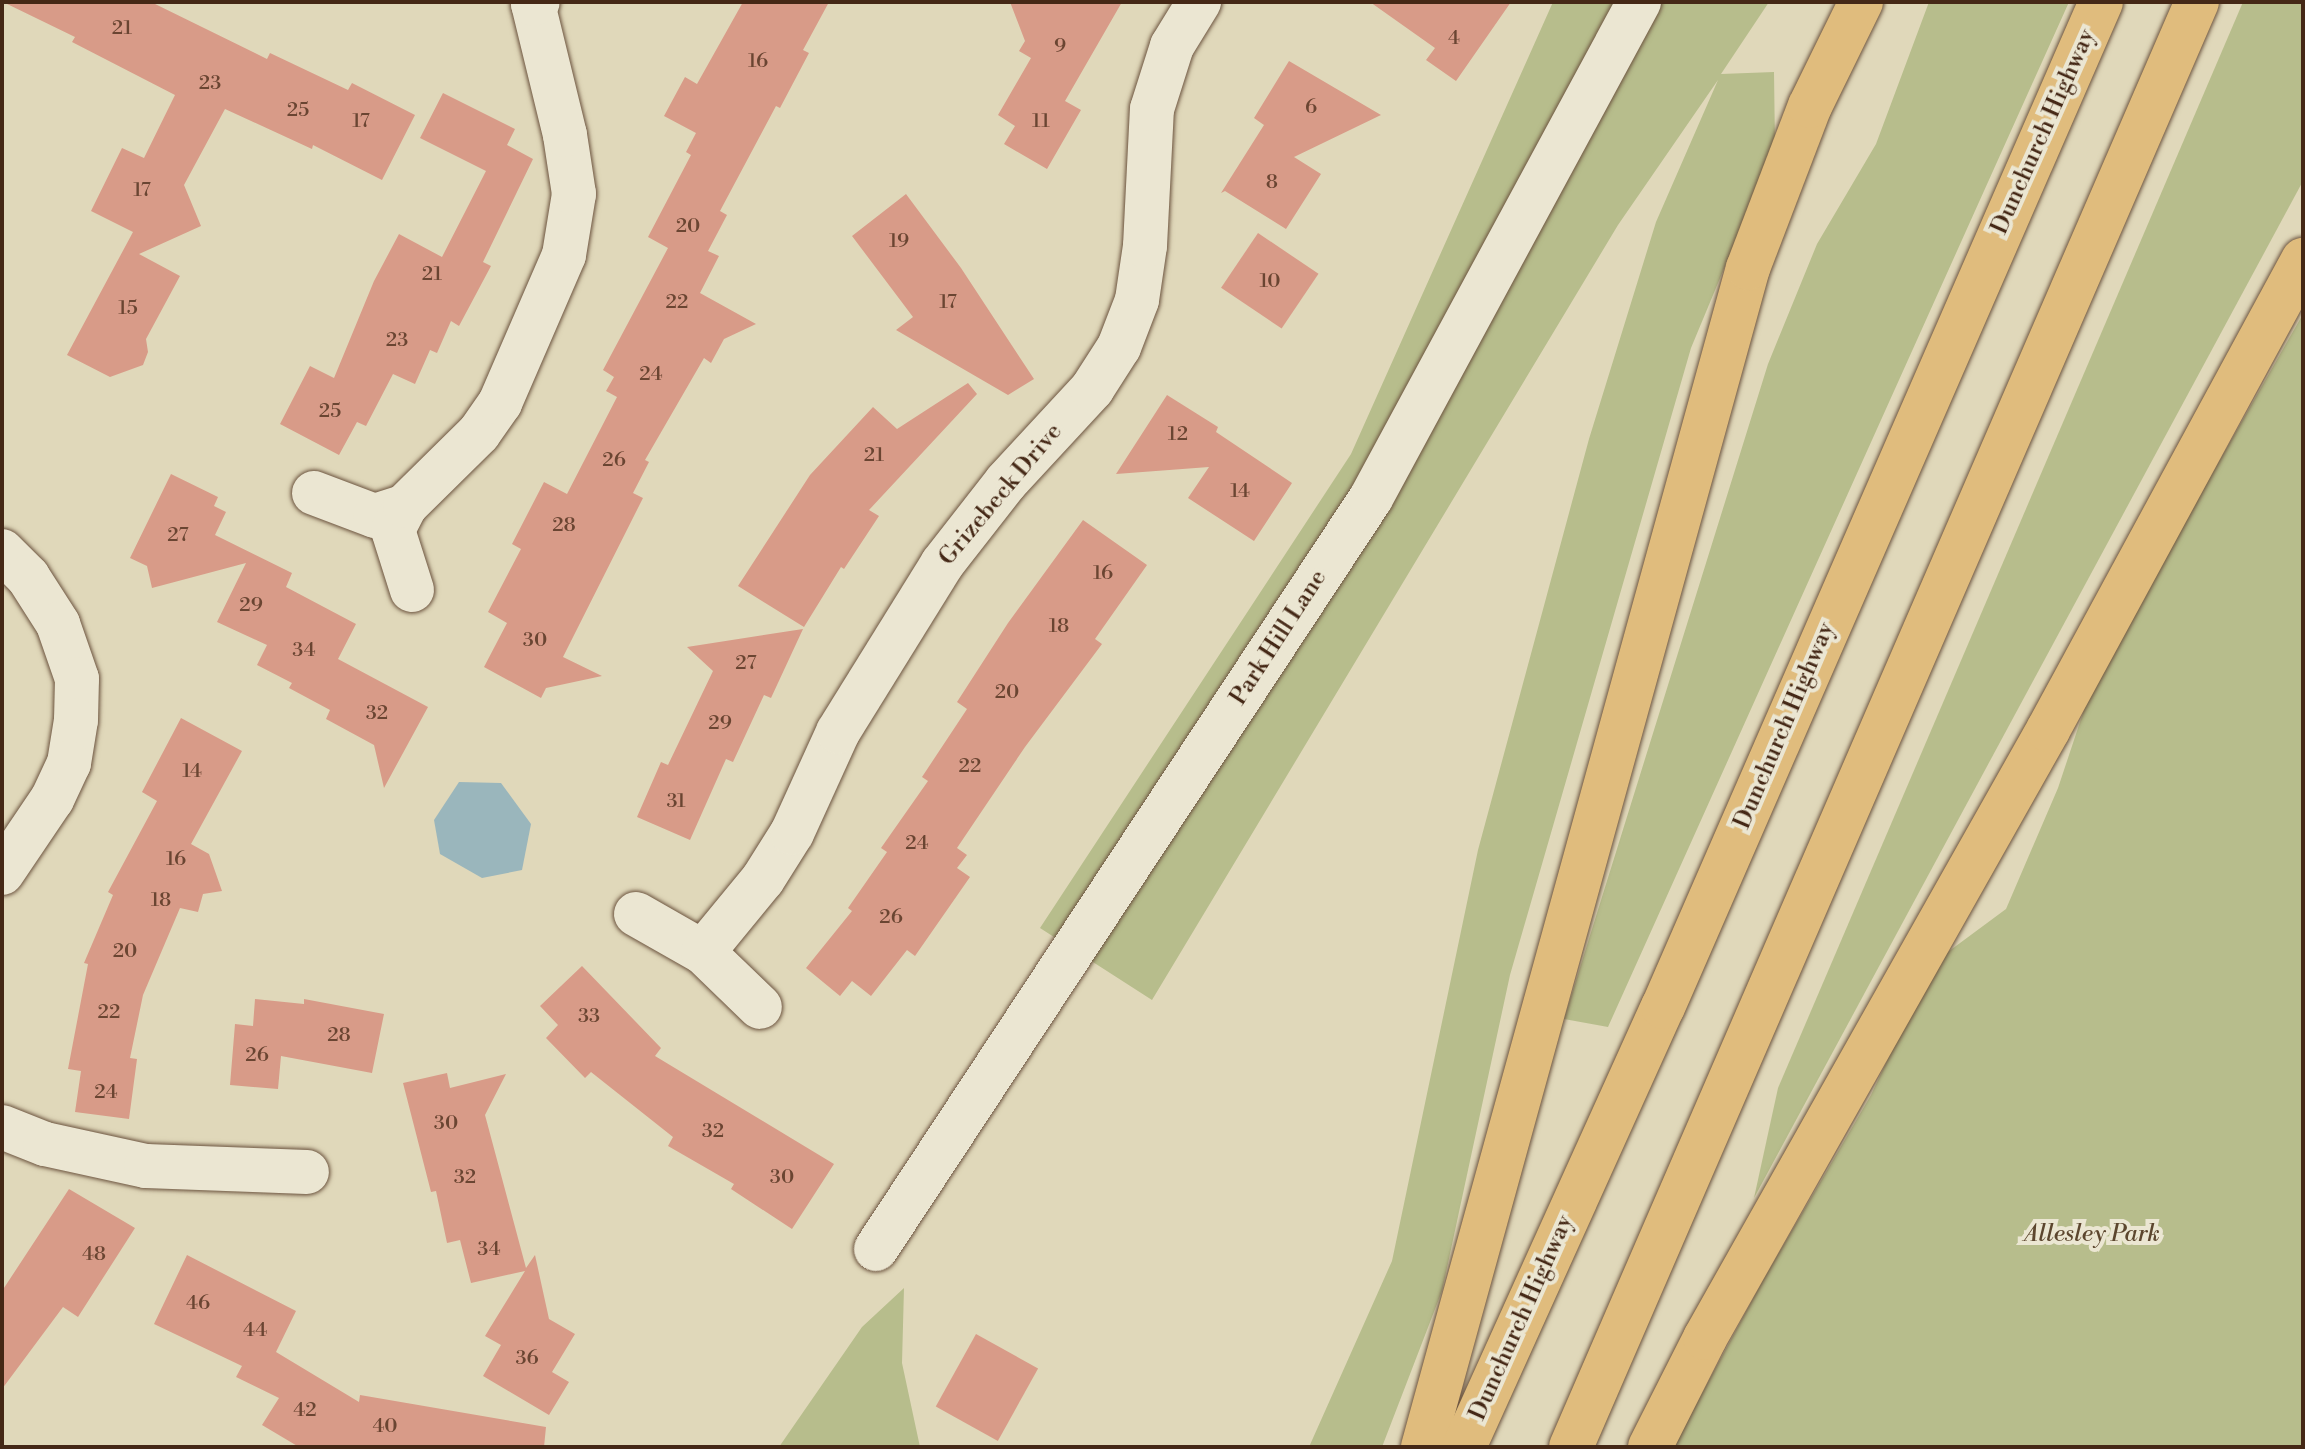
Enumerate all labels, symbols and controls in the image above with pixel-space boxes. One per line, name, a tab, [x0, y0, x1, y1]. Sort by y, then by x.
house number: 21	[112, 16, 132, 40]
street label: Dunchurch Highway	[1986, 25, 2102, 239]
house number: 4	[1448, 26, 1460, 50]
house number: 9	[1054, 34, 1066, 58]
house number: 16	[748, 49, 768, 73]
house number: 23	[199, 71, 221, 95]
house number: 6	[1305, 95, 1317, 119]
house number: 25	[287, 98, 309, 122]
house number: 17	[352, 109, 370, 133]
house number: 11	[1032, 109, 1050, 133]
house number: 8	[1266, 170, 1278, 194]
house number: 17	[133, 178, 151, 202]
house number: 20	[676, 214, 700, 238]
house number: 19	[889, 229, 909, 253]
house number: 21	[422, 262, 442, 286]
house number: 10	[1259, 269, 1281, 293]
house number: 22	[666, 290, 688, 314]
house number: 17	[939, 290, 957, 314]
house number: 15	[118, 296, 138, 320]
house number: 23	[386, 328, 408, 352]
house number: 24	[639, 362, 663, 386]
house number: 25	[319, 399, 341, 423]
street label: Grizebeck Drive	[933, 418, 1069, 572]
house number: 12	[1168, 422, 1188, 446]
house number: 21	[864, 443, 884, 467]
house number: 26	[602, 448, 626, 472]
house number: 14	[1230, 479, 1250, 503]
house number: 28	[552, 513, 576, 537]
house number: 27	[167, 523, 189, 547]
house number: 16	[1093, 561, 1113, 585]
street label: Park Hill Lane	[1225, 565, 1333, 711]
house number: 29	[239, 593, 263, 617]
house number: 18	[1049, 614, 1069, 638]
street label: Dunchurch Highway	[1728, 618, 1842, 834]
house number: 30	[523, 628, 547, 652]
house number: 34	[292, 638, 316, 662]
house number: 27	[735, 651, 757, 675]
house number: 20	[995, 680, 1019, 704]
house number: 32	[366, 701, 388, 725]
house number: 29	[708, 711, 732, 735]
house number: 22	[959, 754, 981, 778]
house number: 14	[182, 759, 202, 783]
house number: 31	[666, 789, 686, 813]
house number: 24	[905, 831, 929, 855]
house number: 16	[166, 847, 186, 871]
house number: 18	[151, 888, 171, 912]
house number: 26	[879, 905, 903, 929]
house number: 20	[113, 939, 137, 963]
house number: 22	[98, 1000, 120, 1024]
house number: 33	[578, 1004, 600, 1028]
house number: 28	[327, 1023, 351, 1047]
house number: 26	[245, 1043, 269, 1067]
house number: 24	[94, 1080, 118, 1104]
house number: 30	[434, 1111, 458, 1135]
house number: 32	[702, 1119, 724, 1143]
house number: 32	[454, 1165, 476, 1189]
house number: 30	[770, 1165, 794, 1189]
street label: Dunchurch Highway	[1464, 1211, 1580, 1425]
park label: Allesley Park	[2024, 1221, 2160, 1249]
house number: 34	[477, 1237, 501, 1261]
house number: 48	[82, 1242, 106, 1266]
house number: 46	[186, 1291, 210, 1315]
house number: 44	[243, 1318, 267, 1342]
house number: 36	[515, 1346, 539, 1370]
house number: 42	[293, 1398, 317, 1422]
house number: 40	[372, 1414, 398, 1438]

